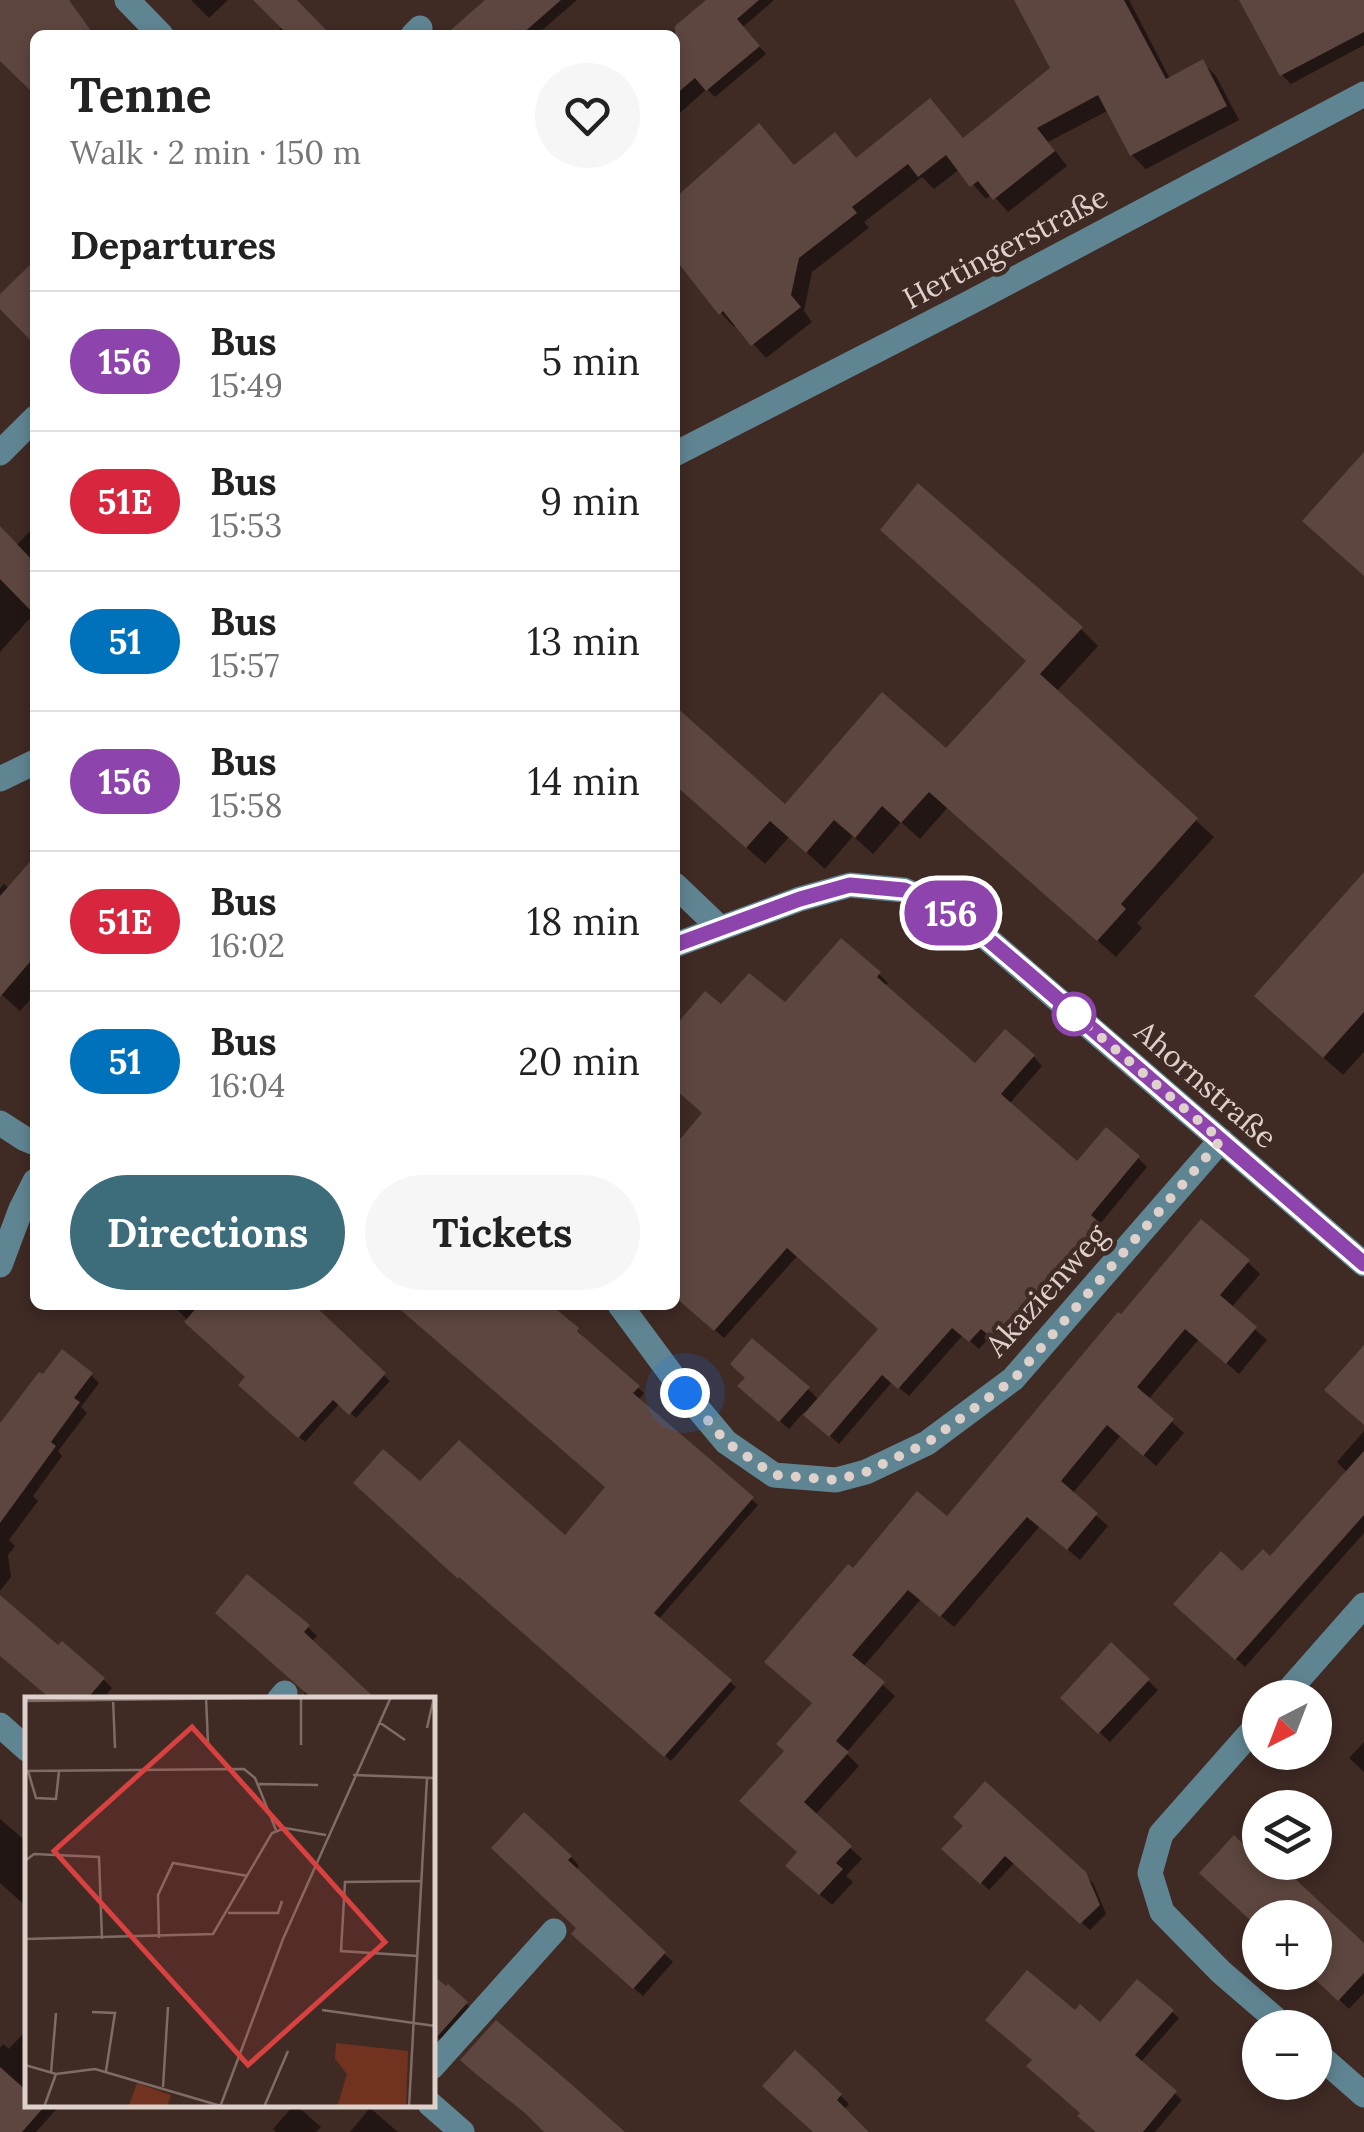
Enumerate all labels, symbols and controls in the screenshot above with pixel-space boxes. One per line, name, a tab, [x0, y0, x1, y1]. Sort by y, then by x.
button: heart	[535, 63, 640, 168]
text: Tenne	[70, 64, 212, 125]
text: Walk · 2 min · 150 m	[70, 132, 361, 173]
street label: Hertingerstraße	[896, 177, 1114, 318]
text: Departures	[70, 221, 276, 269]
text: Bus	[210, 317, 277, 365]
text: 5 min	[542, 337, 640, 385]
text: 156	[98, 339, 152, 384]
text: 15:49	[210, 365, 283, 406]
text: Bus	[210, 457, 277, 505]
text: 9 min	[540, 477, 640, 525]
text: 51E	[98, 479, 152, 524]
text: 15:53	[210, 505, 282, 546]
text: Bus	[210, 597, 277, 645]
text: 13 min	[527, 617, 640, 665]
text: 51	[108, 619, 142, 664]
text: 15:57	[210, 645, 279, 686]
text: Bus	[210, 737, 277, 785]
text: 14 min	[528, 757, 640, 805]
text: 156	[98, 759, 152, 804]
text: 15:58	[210, 785, 283, 826]
text: Bus	[210, 877, 277, 925]
line badge: 156	[894, 880, 1008, 946]
text: 156	[924, 891, 978, 936]
text: 18 min	[527, 897, 640, 945]
text: 51E	[98, 899, 152, 944]
text: 16:02	[210, 925, 285, 966]
unlabelled marker	[1053, 993, 1095, 1035]
street label: Ahornstraße	[1126, 1011, 1285, 1156]
text: Bus	[210, 1017, 277, 1065]
text: 20 min	[518, 1037, 640, 1085]
text: 51	[108, 1039, 142, 1084]
text: 16:04	[210, 1065, 285, 1106]
button: Directions	[70, 1175, 345, 1290]
button: Tickets	[365, 1175, 640, 1290]
street label: Akazienweg	[976, 1215, 1117, 1365]
your location	[660, 1368, 710, 1418]
north arrow	[1242, 1680, 1332, 1770]
map controls	[1242, 1680, 1332, 2100]
inset map	[25, 1697, 435, 2107]
button: layers	[1242, 1790, 1332, 1880]
button: +	[1242, 1900, 1332, 1990]
button: −	[1242, 2010, 1332, 2100]

